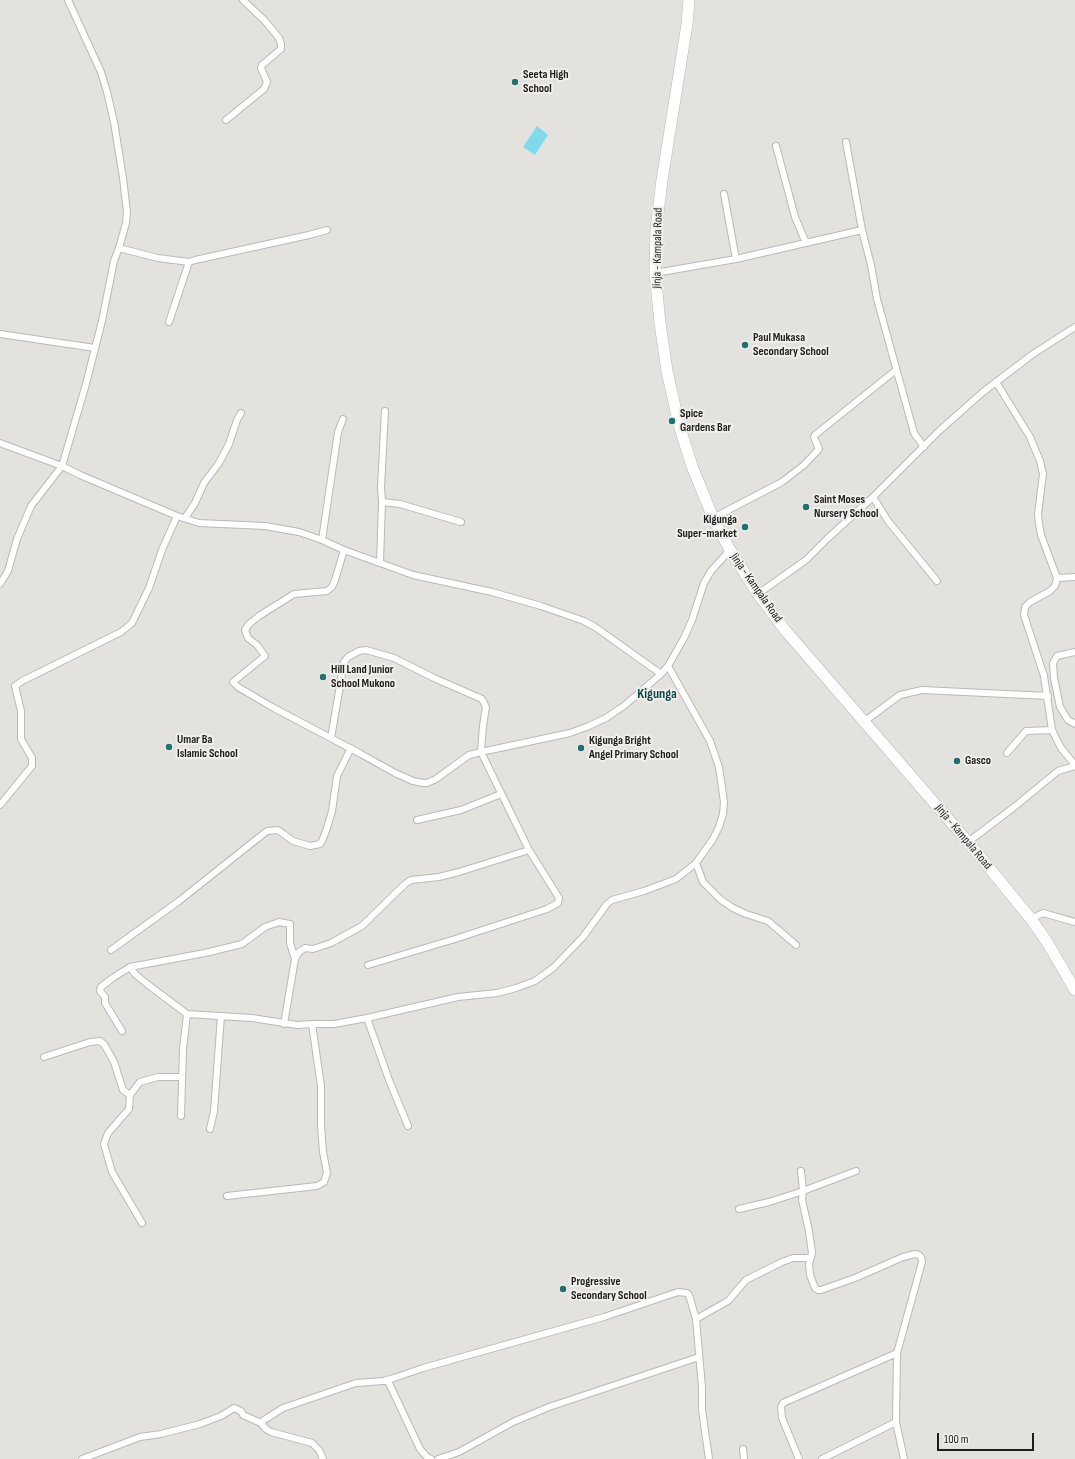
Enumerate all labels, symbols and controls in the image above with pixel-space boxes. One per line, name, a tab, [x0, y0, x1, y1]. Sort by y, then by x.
place label: Seeta High School	[523, 68, 569, 96]
marker: Seeta High School	[510, 77, 520, 87]
street label: Jinja - Kampala Road	[650, 207, 666, 289]
place label: Paul Mukasa Secondary School	[753, 331, 829, 359]
marker: Paul Mukasa Secondary School	[740, 340, 750, 350]
place label: Spice Gardens Bar	[680, 407, 731, 435]
marker: Spice Gardens Bar	[667, 416, 677, 426]
place label: Saint Moses Nursery School	[814, 493, 878, 521]
marker: Saint Moses Nursery School	[801, 502, 811, 512]
place label: Kigunga Super-market	[677, 513, 737, 541]
marker: Kigunga Super-market	[740, 522, 750, 532]
street label: Jinja - Kampala Road	[727, 551, 785, 625]
place label: Hill Land Junior School Mukono	[331, 663, 395, 691]
marker: Hill Land Junior School Mukono	[318, 672, 328, 682]
district label: Kigunga	[637, 686, 677, 702]
place label: Umar Ba Islamic School	[177, 733, 238, 761]
place label: Kigunga Bright Angel Primary School	[589, 734, 678, 762]
marker: Umar Ba Islamic School	[164, 742, 174, 752]
marker: Kigunga Bright Angel Primary School	[576, 743, 586, 753]
place label: Gasco	[965, 754, 991, 768]
marker: Gasco	[952, 756, 962, 766]
street label: Jinja - Kampala Road	[932, 801, 994, 873]
place label: Progressive Secondary School	[571, 1275, 647, 1303]
marker: Progressive Secondary School	[558, 1284, 568, 1294]
scale bar	[939, 1425, 1036, 1451]
text: 100 m	[944, 1432, 969, 1447]

